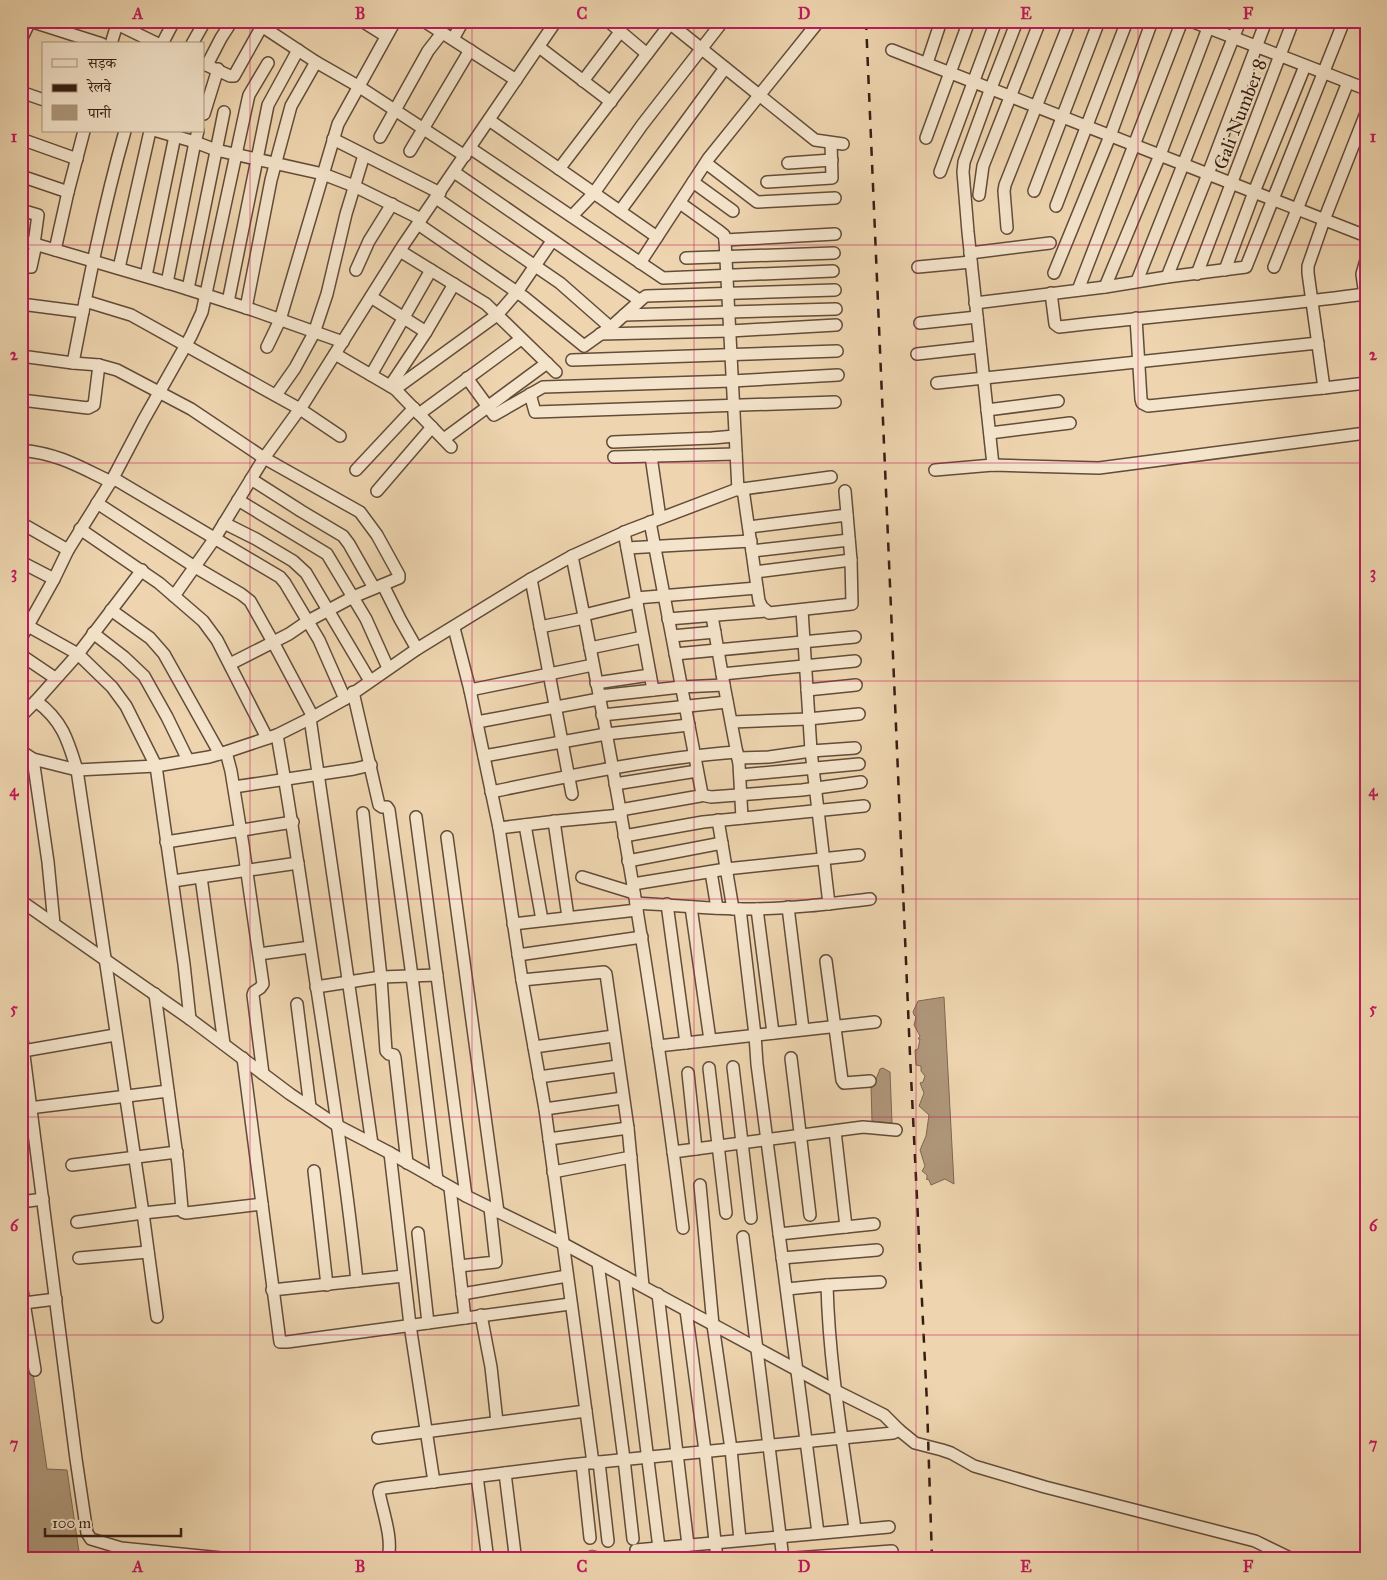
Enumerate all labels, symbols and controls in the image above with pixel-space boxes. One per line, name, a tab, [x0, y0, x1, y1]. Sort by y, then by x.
text: A	[132, 4, 144, 23]
text: B	[355, 4, 365, 23]
text: C	[577, 4, 588, 23]
text: D	[798, 4, 811, 23]
text: E	[1020, 4, 1032, 23]
text: F	[1243, 4, 1254, 23]
legend	[42, 42, 205, 132]
text: सड़क	[87, 54, 117, 72]
street label: Gali Number 8	[1208, 55, 1272, 173]
text: रेलवे	[86, 78, 112, 96]
text: पानी	[87, 104, 112, 122]
text: 1	[11, 127, 18, 146]
text: 1	[1370, 127, 1377, 146]
text: 2	[10, 345, 19, 364]
text: 2	[1369, 345, 1378, 364]
text: 3	[11, 563, 17, 583]
text: 3	[1370, 563, 1376, 583]
text: 4	[10, 781, 20, 801]
text: 4	[1369, 781, 1379, 801]
text: 5	[10, 999, 18, 1018]
text: 5	[1369, 999, 1377, 1018]
text: 6	[10, 1216, 19, 1235]
text: 6	[1369, 1216, 1378, 1235]
text: 7	[10, 1434, 19, 1453]
text: 7	[1369, 1434, 1378, 1453]
scale bar	[45, 1505, 181, 1537]
text: 100 m	[52, 1514, 92, 1532]
text: A	[132, 1557, 144, 1576]
text: B	[355, 1557, 365, 1576]
text: C	[577, 1557, 588, 1576]
text: D	[798, 1557, 811, 1576]
text: E	[1020, 1557, 1032, 1576]
text: F	[1243, 1557, 1254, 1576]

